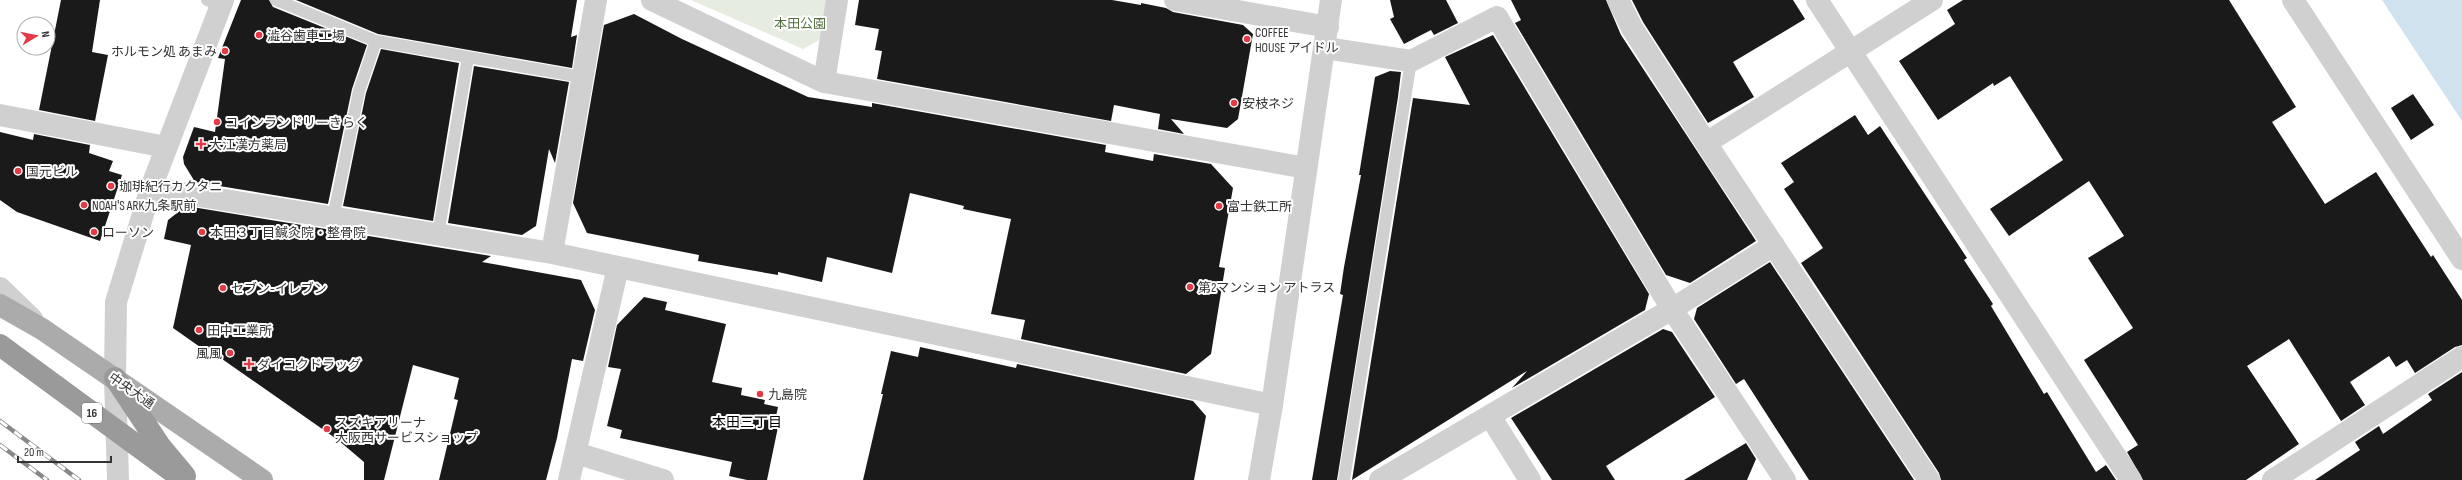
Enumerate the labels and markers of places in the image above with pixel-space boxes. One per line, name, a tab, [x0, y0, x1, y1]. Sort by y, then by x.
place label: COFFEE HOUSE アイドル	[1255, 25, 1339, 56]
place label: 澁谷歯車工場	[267, 28, 345, 44]
marker: 澁谷歯車工場	[254, 30, 264, 40]
marker: COFFEE HOUSE アイドル	[1242, 34, 1252, 44]
place label: ホルモン処 あまみ	[111, 44, 217, 60]
marker: ホルモン処 あまみ	[220, 46, 230, 56]
place label: 安枝ネジ	[1242, 96, 1294, 112]
marker: 安枝ネジ	[1229, 98, 1239, 108]
place label: コインランドリーきらく	[225, 115, 368, 131]
marker: コインランドリーきらく	[212, 117, 222, 127]
place label: 大江漢方薬局	[209, 137, 287, 153]
marker: 大江漢方薬局	[196, 139, 206, 149]
place label: 国元ビル	[26, 164, 78, 180]
marker: 国元ビル	[13, 166, 23, 176]
place label: 珈琲紀行カクタニ	[119, 179, 222, 195]
marker: 珈琲紀行カクタニ	[106, 181, 116, 191]
place label: NOAH'S ARK九条駅前	[92, 198, 196, 214]
place label: 富士鉄工所	[1227, 199, 1292, 215]
marker: NOAH'S ARK九条駅前	[79, 200, 89, 210]
marker: 富士鉄工所	[1214, 201, 1224, 211]
place label: ローソン	[102, 225, 154, 241]
place label: 本田３丁目鍼灸院・整骨院	[210, 225, 366, 241]
marker: ローソン	[89, 227, 99, 237]
marker: 本田３丁目鍼灸院・整骨院	[197, 227, 207, 237]
place label: 第2マンション アトラス	[1198, 280, 1335, 296]
place label: セブン-イレブン	[231, 281, 327, 297]
marker: 第2マンション アトラス	[1185, 282, 1195, 292]
marker: セブン-イレブン	[218, 283, 228, 293]
place label: 田中工業所	[207, 323, 272, 339]
marker: 田中工業所	[194, 325, 204, 335]
place label: 風風	[196, 346, 222, 362]
marker: 風風	[225, 348, 235, 358]
place label: ダイコクドラッグ	[257, 357, 361, 373]
marker: ダイコクドラッグ	[244, 359, 254, 369]
place label: 九島院	[768, 387, 807, 403]
marker: 九島院	[755, 389, 765, 399]
place label: スズキアリーナ 大阪西サービスショップ	[335, 415, 478, 446]
marker: スズキアリーナ 大阪西サービスショップ	[322, 424, 332, 434]

